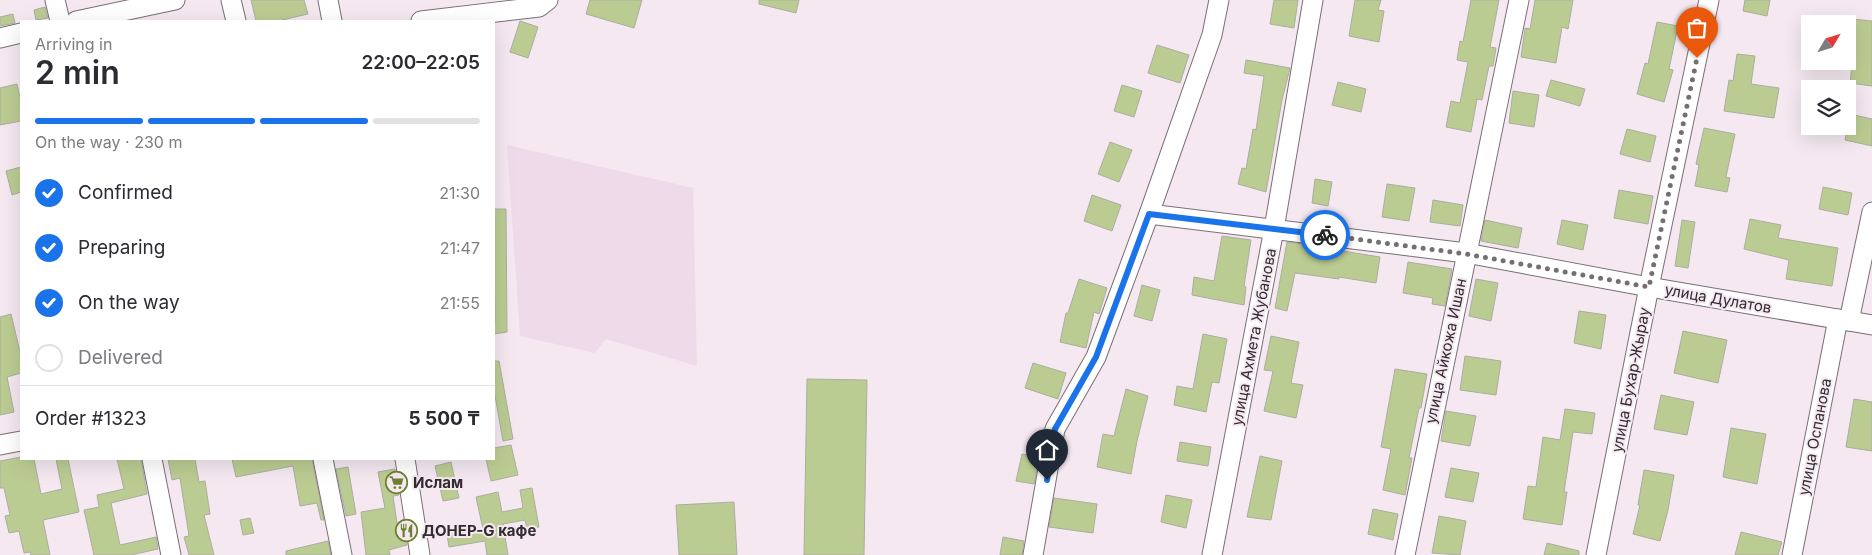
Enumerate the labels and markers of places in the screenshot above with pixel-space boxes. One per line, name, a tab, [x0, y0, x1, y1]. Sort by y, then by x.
pin	[1676, 7, 1718, 58]
pin	[1026, 429, 1068, 480]
supermarket icon: Ислам	[385, 471, 409, 495]
place label: Ислам	[413, 473, 463, 492]
restaurant icon: ДОНЕР-G кафе	[394, 519, 418, 543]
place label: ДОНЕР-G кафе	[422, 521, 536, 540]

